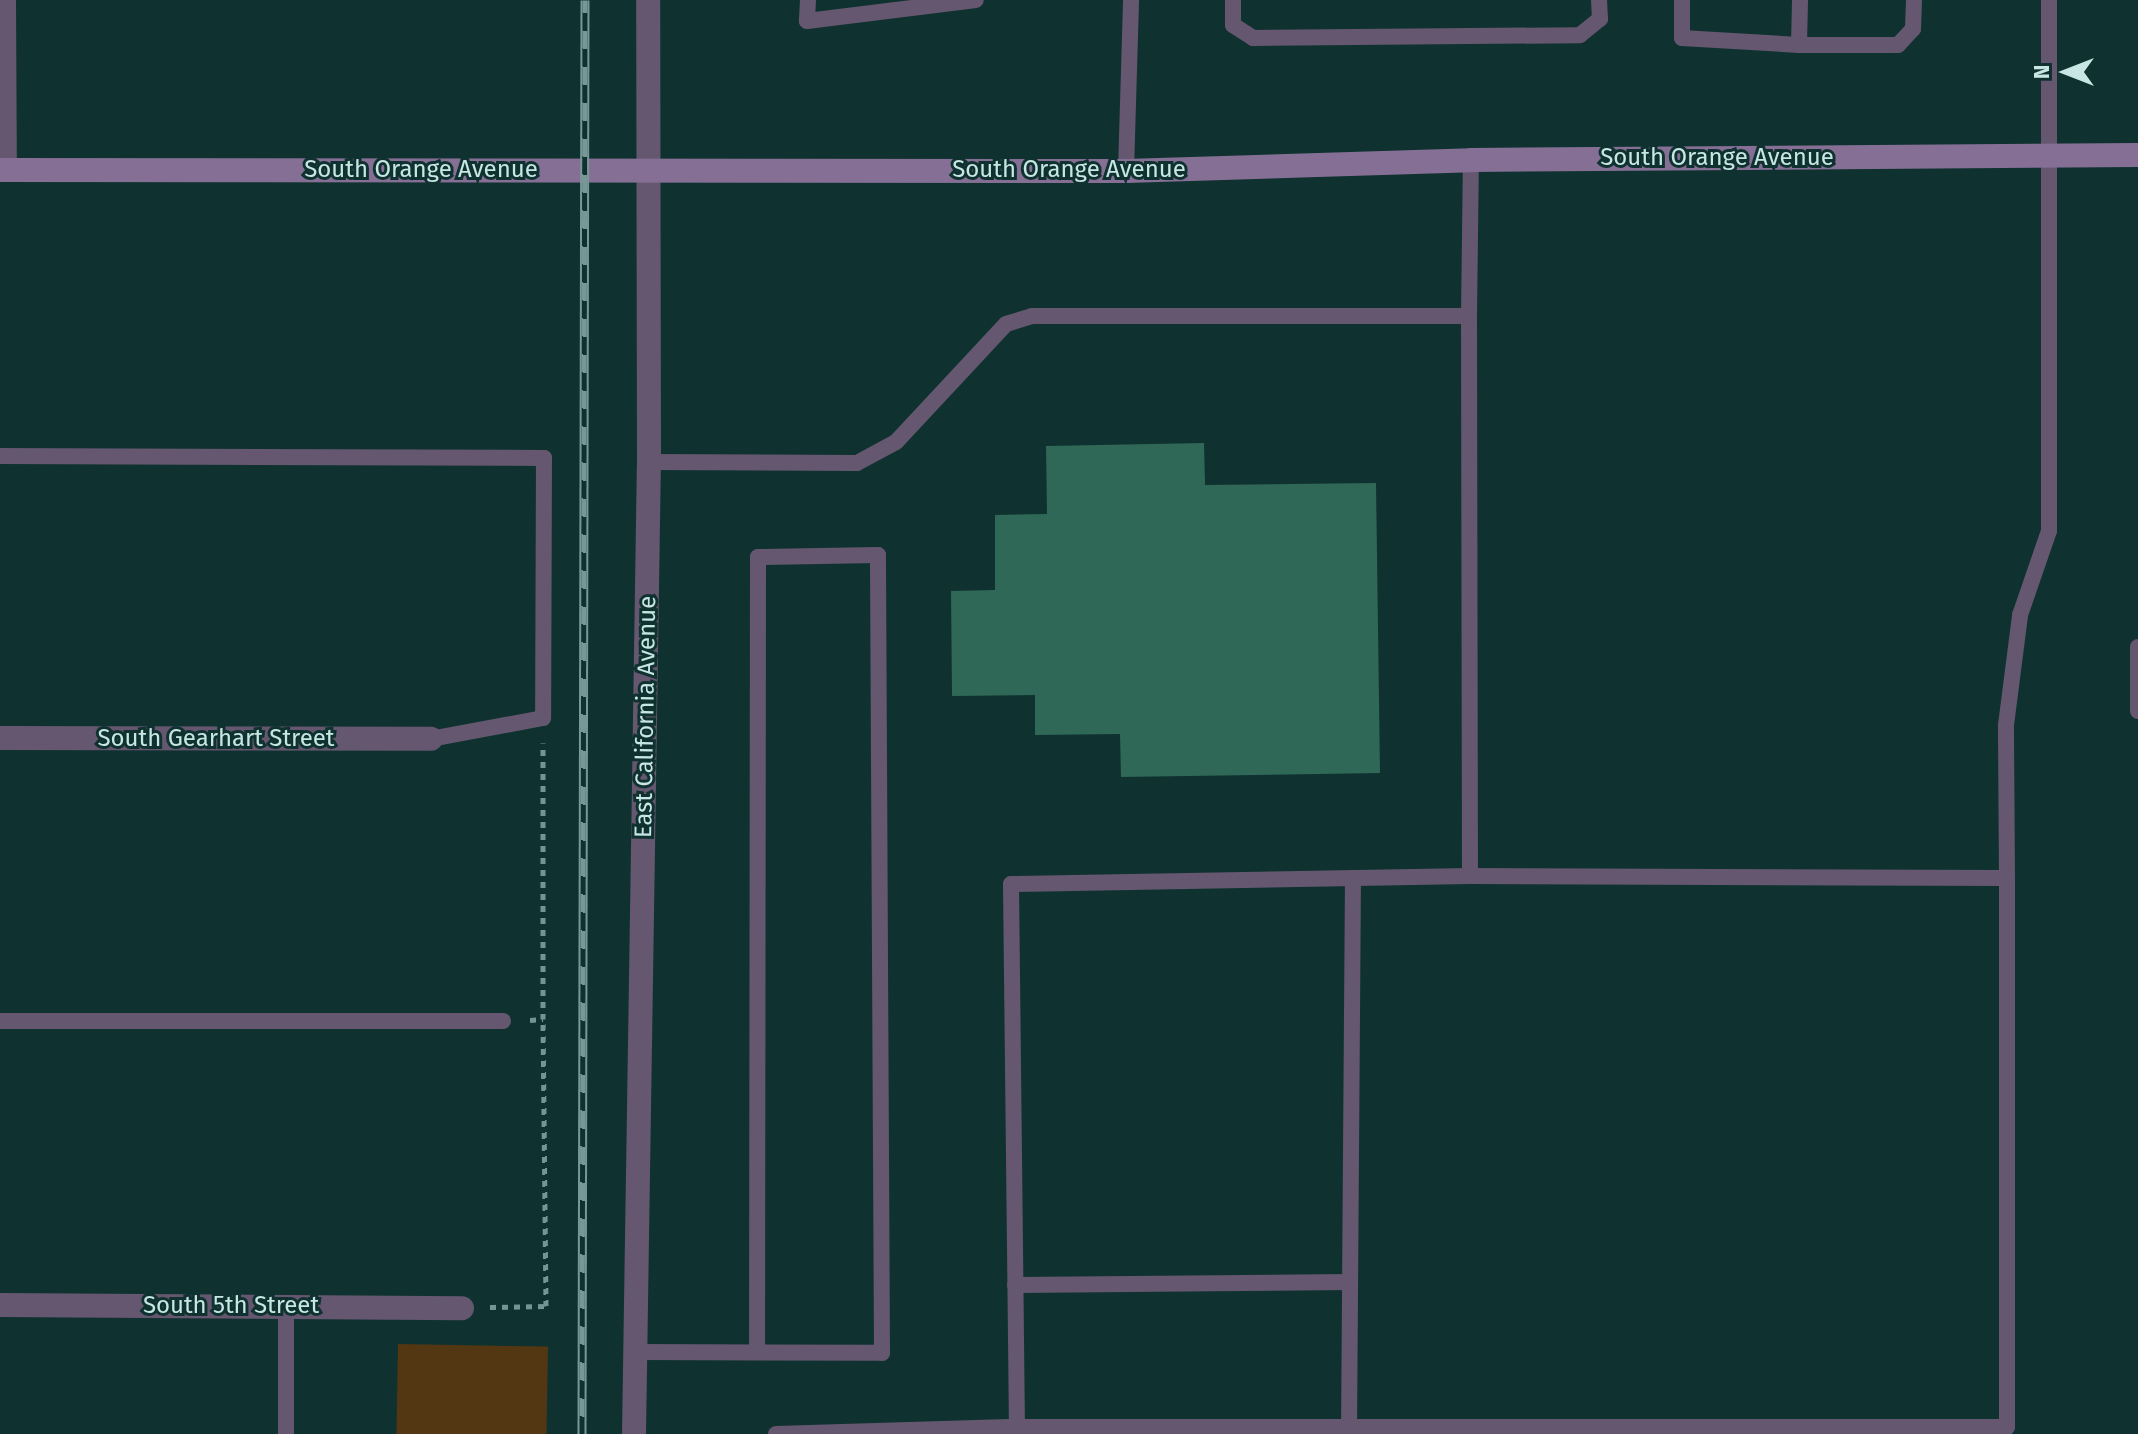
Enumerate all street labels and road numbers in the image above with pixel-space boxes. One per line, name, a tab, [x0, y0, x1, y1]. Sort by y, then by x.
street label: South Orange Avenue	[1600, 144, 1834, 172]
street label: South Orange Avenue	[304, 156, 538, 184]
street label: South Orange Avenue	[952, 156, 1186, 184]
street label: East California Avenue	[629, 596, 663, 838]
street label: South Gearhart Street	[98, 725, 334, 753]
street label: South 5th Street	[143, 1292, 319, 1320]

